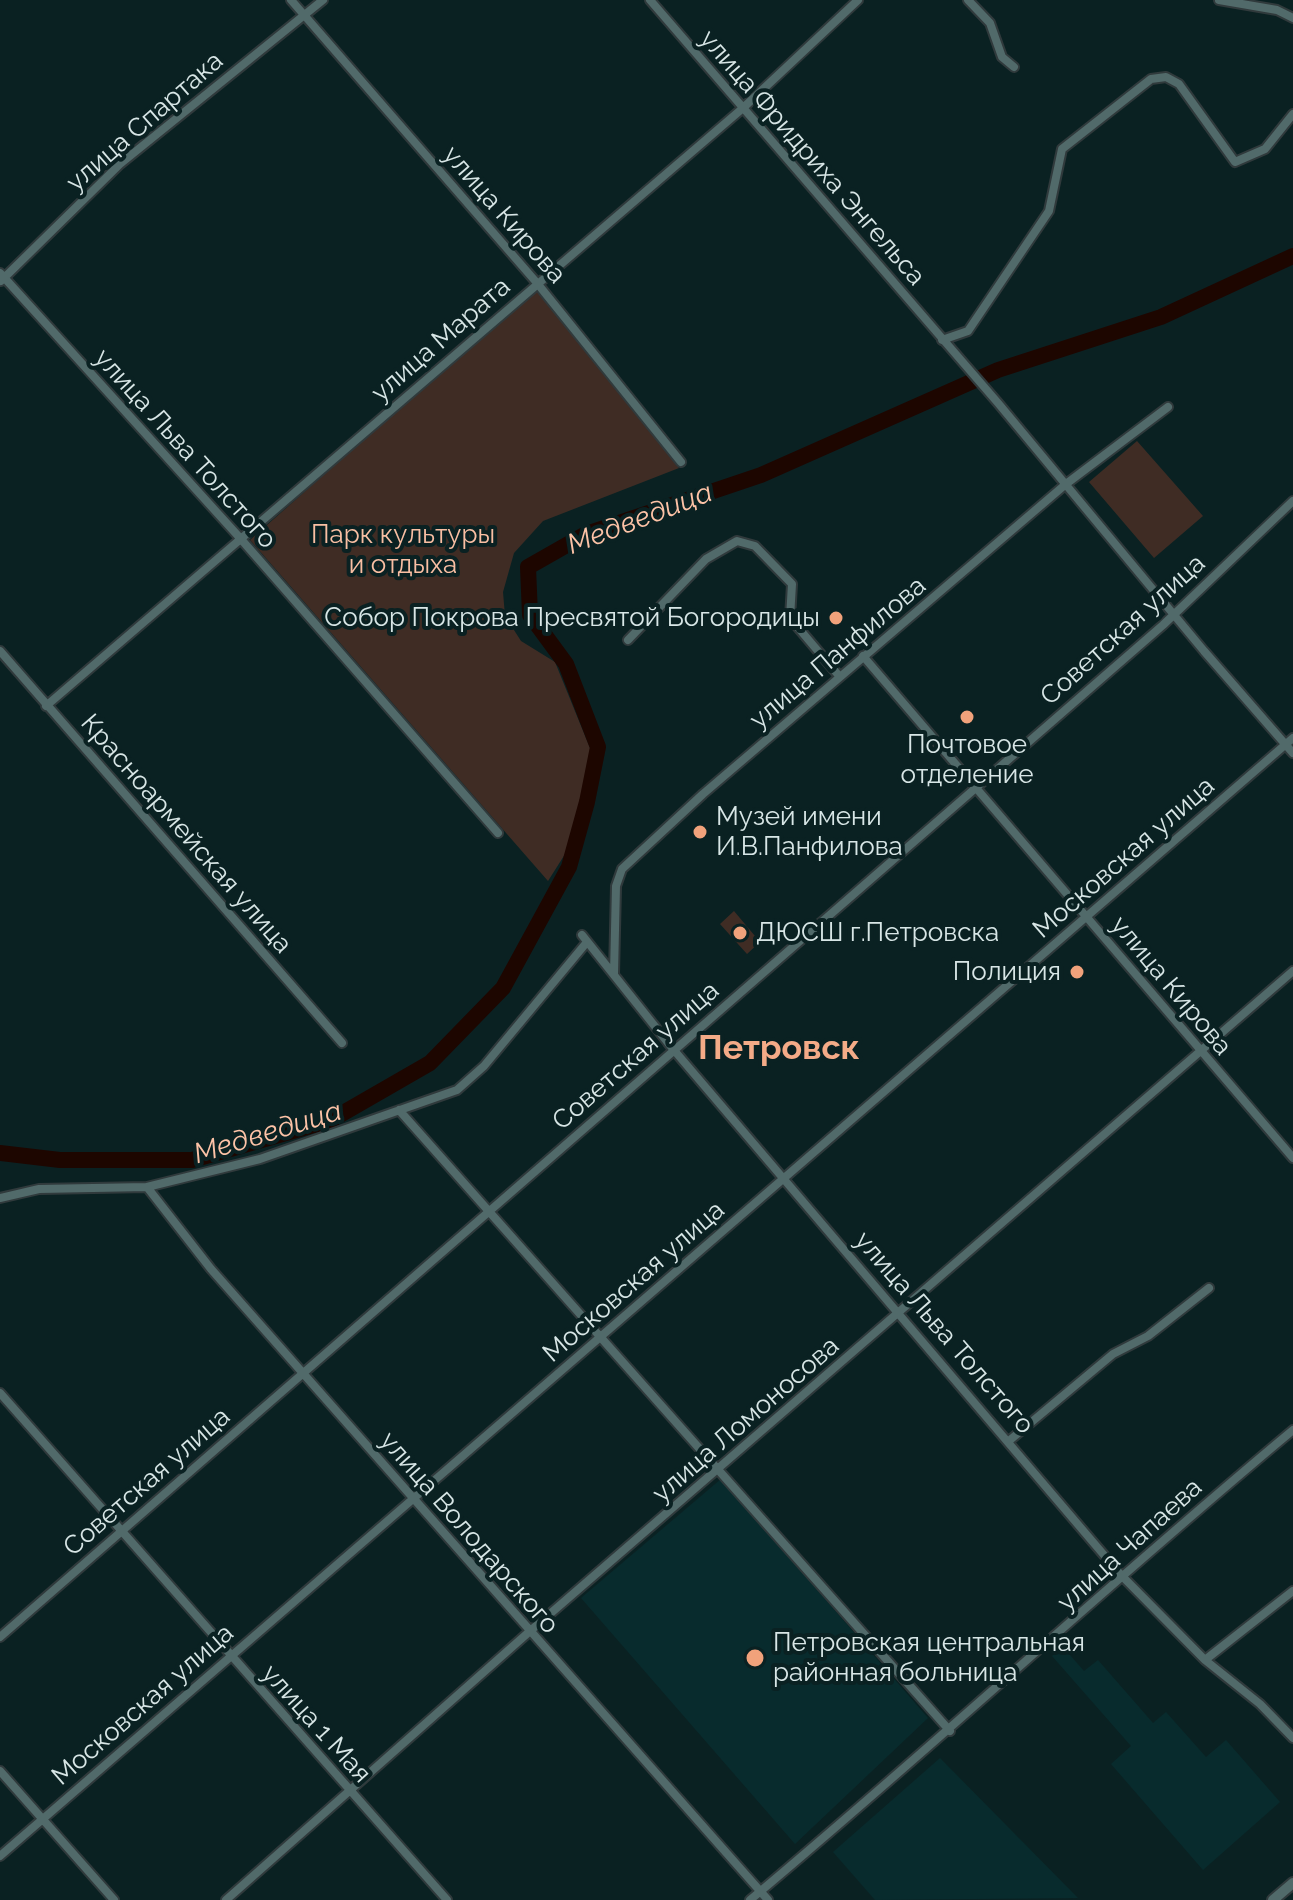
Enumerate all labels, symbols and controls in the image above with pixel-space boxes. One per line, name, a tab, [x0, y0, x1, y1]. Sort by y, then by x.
street label: улица Фридриха Энгельса	[693, 24, 931, 292]
street label: улица Спартака	[60, 46, 230, 198]
street label: улица Кирова	[436, 140, 572, 290]
street label: улица Марата	[365, 271, 517, 409]
street label: улица Льва Толстого	[87, 343, 283, 555]
water label: Медведица	[563, 476, 717, 562]
park label: Парк культуры и отдыха	[311, 519, 495, 580]
street label: Советская улица	[1034, 548, 1212, 712]
street label: улица Панфилова	[744, 570, 932, 736]
place label: Собор Покрова Пресвятой Богородицы	[324, 602, 820, 634]
marker: Собор Покрова Пресвятой Богородицы	[827, 609, 845, 627]
street label: Красноармейская улица	[74, 708, 298, 960]
marker: Почтовое отделение	[958, 708, 976, 726]
place label: Почтовое отделение	[901, 729, 1033, 790]
street label: Московская улица	[1027, 771, 1221, 945]
place label: Музей имени И.В.Панфилова	[716, 801, 903, 862]
marker: Музей имени И.В.Панфилова	[691, 823, 709, 841]
street label: улица Кирова	[1104, 910, 1238, 1062]
place label: ДЮСШ г.Петровска	[756, 917, 999, 949]
marker: ДЮСШ г.Петровска	[731, 924, 749, 942]
place label: Полиция	[953, 956, 1061, 988]
marker: Полиция	[1068, 963, 1086, 981]
street label: Советская улица	[546, 975, 726, 1137]
district label: Петровск	[698, 1029, 860, 1069]
water label: Медведица	[190, 1095, 346, 1171]
street label: Московская улица	[537, 1195, 731, 1369]
street label: улица Льва Толстого	[848, 1225, 1040, 1441]
street label: улица Ломоносова	[646, 1331, 846, 1509]
street label: Советская улица	[57, 1401, 237, 1563]
street label: улица Володарского	[373, 1426, 565, 1640]
street label: улица Чапаева	[1051, 1472, 1209, 1618]
street label: Московская улица	[46, 1618, 240, 1792]
place label: Петровская центральная районная больница	[773, 1627, 1085, 1688]
marker: Петровская центральная районная больница	[744, 1647, 766, 1669]
street label: улица 1 Мая	[255, 1658, 377, 1790]

